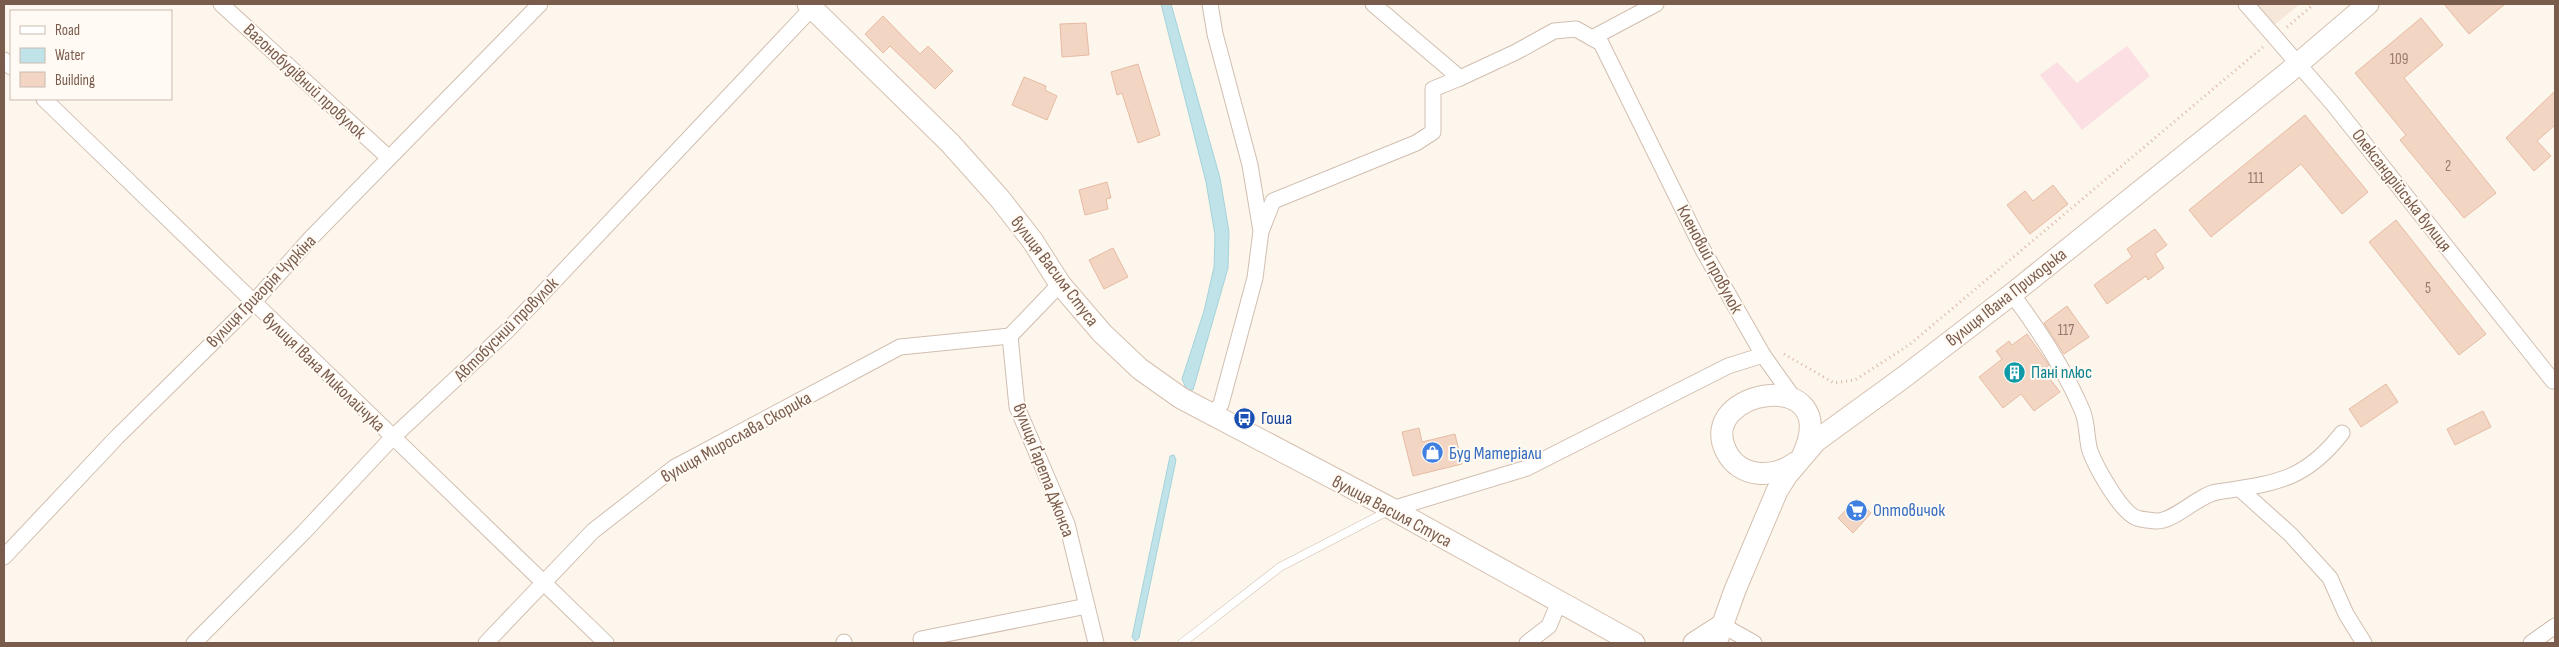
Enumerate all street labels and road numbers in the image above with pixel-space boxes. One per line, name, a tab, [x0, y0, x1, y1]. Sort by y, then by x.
street label: Вагонобудівний провулок	[239, 19, 370, 144]
street label: Олександрійська вулиця	[2347, 125, 2456, 256]
street label: Кленовий провулок	[1672, 201, 1747, 317]
street label: вулиця Василя Стуса	[1006, 212, 1103, 331]
street label: вулиця Григорія Чуркіна	[202, 231, 320, 352]
street label: вулиця Івана Приходька	[1942, 244, 2071, 351]
street label: Автобусний провулок	[449, 273, 563, 386]
street label: вулиця Івана Миколайчука	[258, 308, 389, 436]
street label: вулиця Мирослава Скорика	[658, 387, 815, 487]
street label: вулиця Ґарета Джонса	[1008, 400, 1079, 540]
street label: вулиця Василя Стуса	[1328, 471, 1455, 552]

